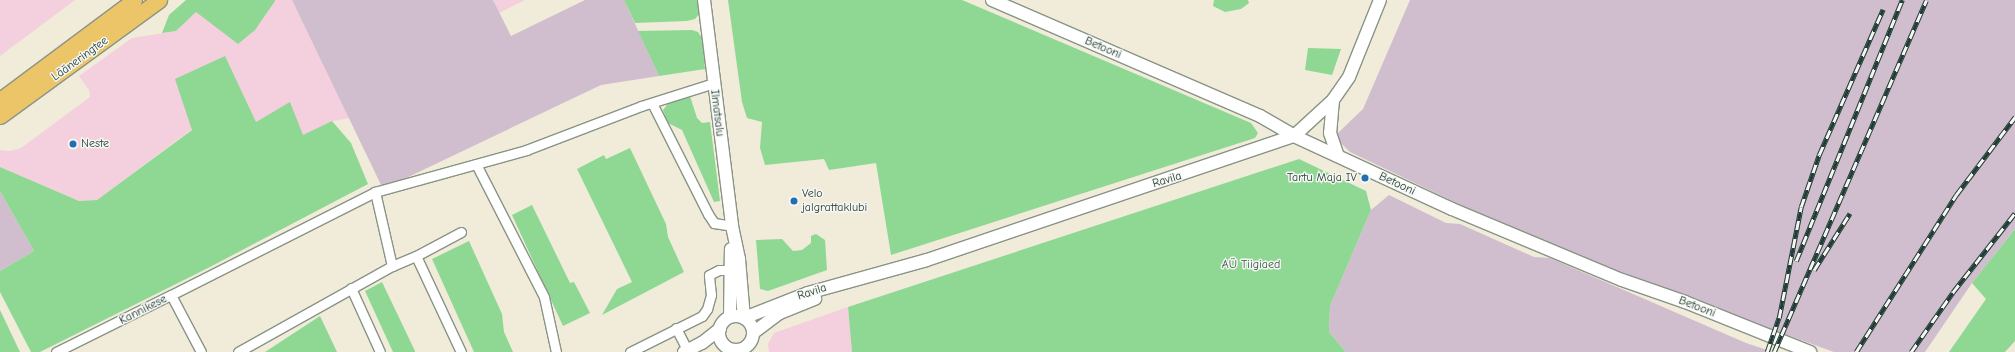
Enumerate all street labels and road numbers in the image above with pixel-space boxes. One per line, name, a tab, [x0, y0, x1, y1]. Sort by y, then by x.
street label: Lääneringtee	[49, 34, 111, 84]
street label: Betooni	[1082, 34, 1124, 62]
street label: Ilmatsalu	[707, 89, 727, 137]
street label: Ravila	[1151, 169, 1183, 191]
street label: Betooni	[1376, 169, 1418, 199]
street label: Ravila	[796, 281, 828, 303]
street label: Kannikese	[117, 292, 169, 328]
street label: Betooni	[1676, 293, 1718, 321]

